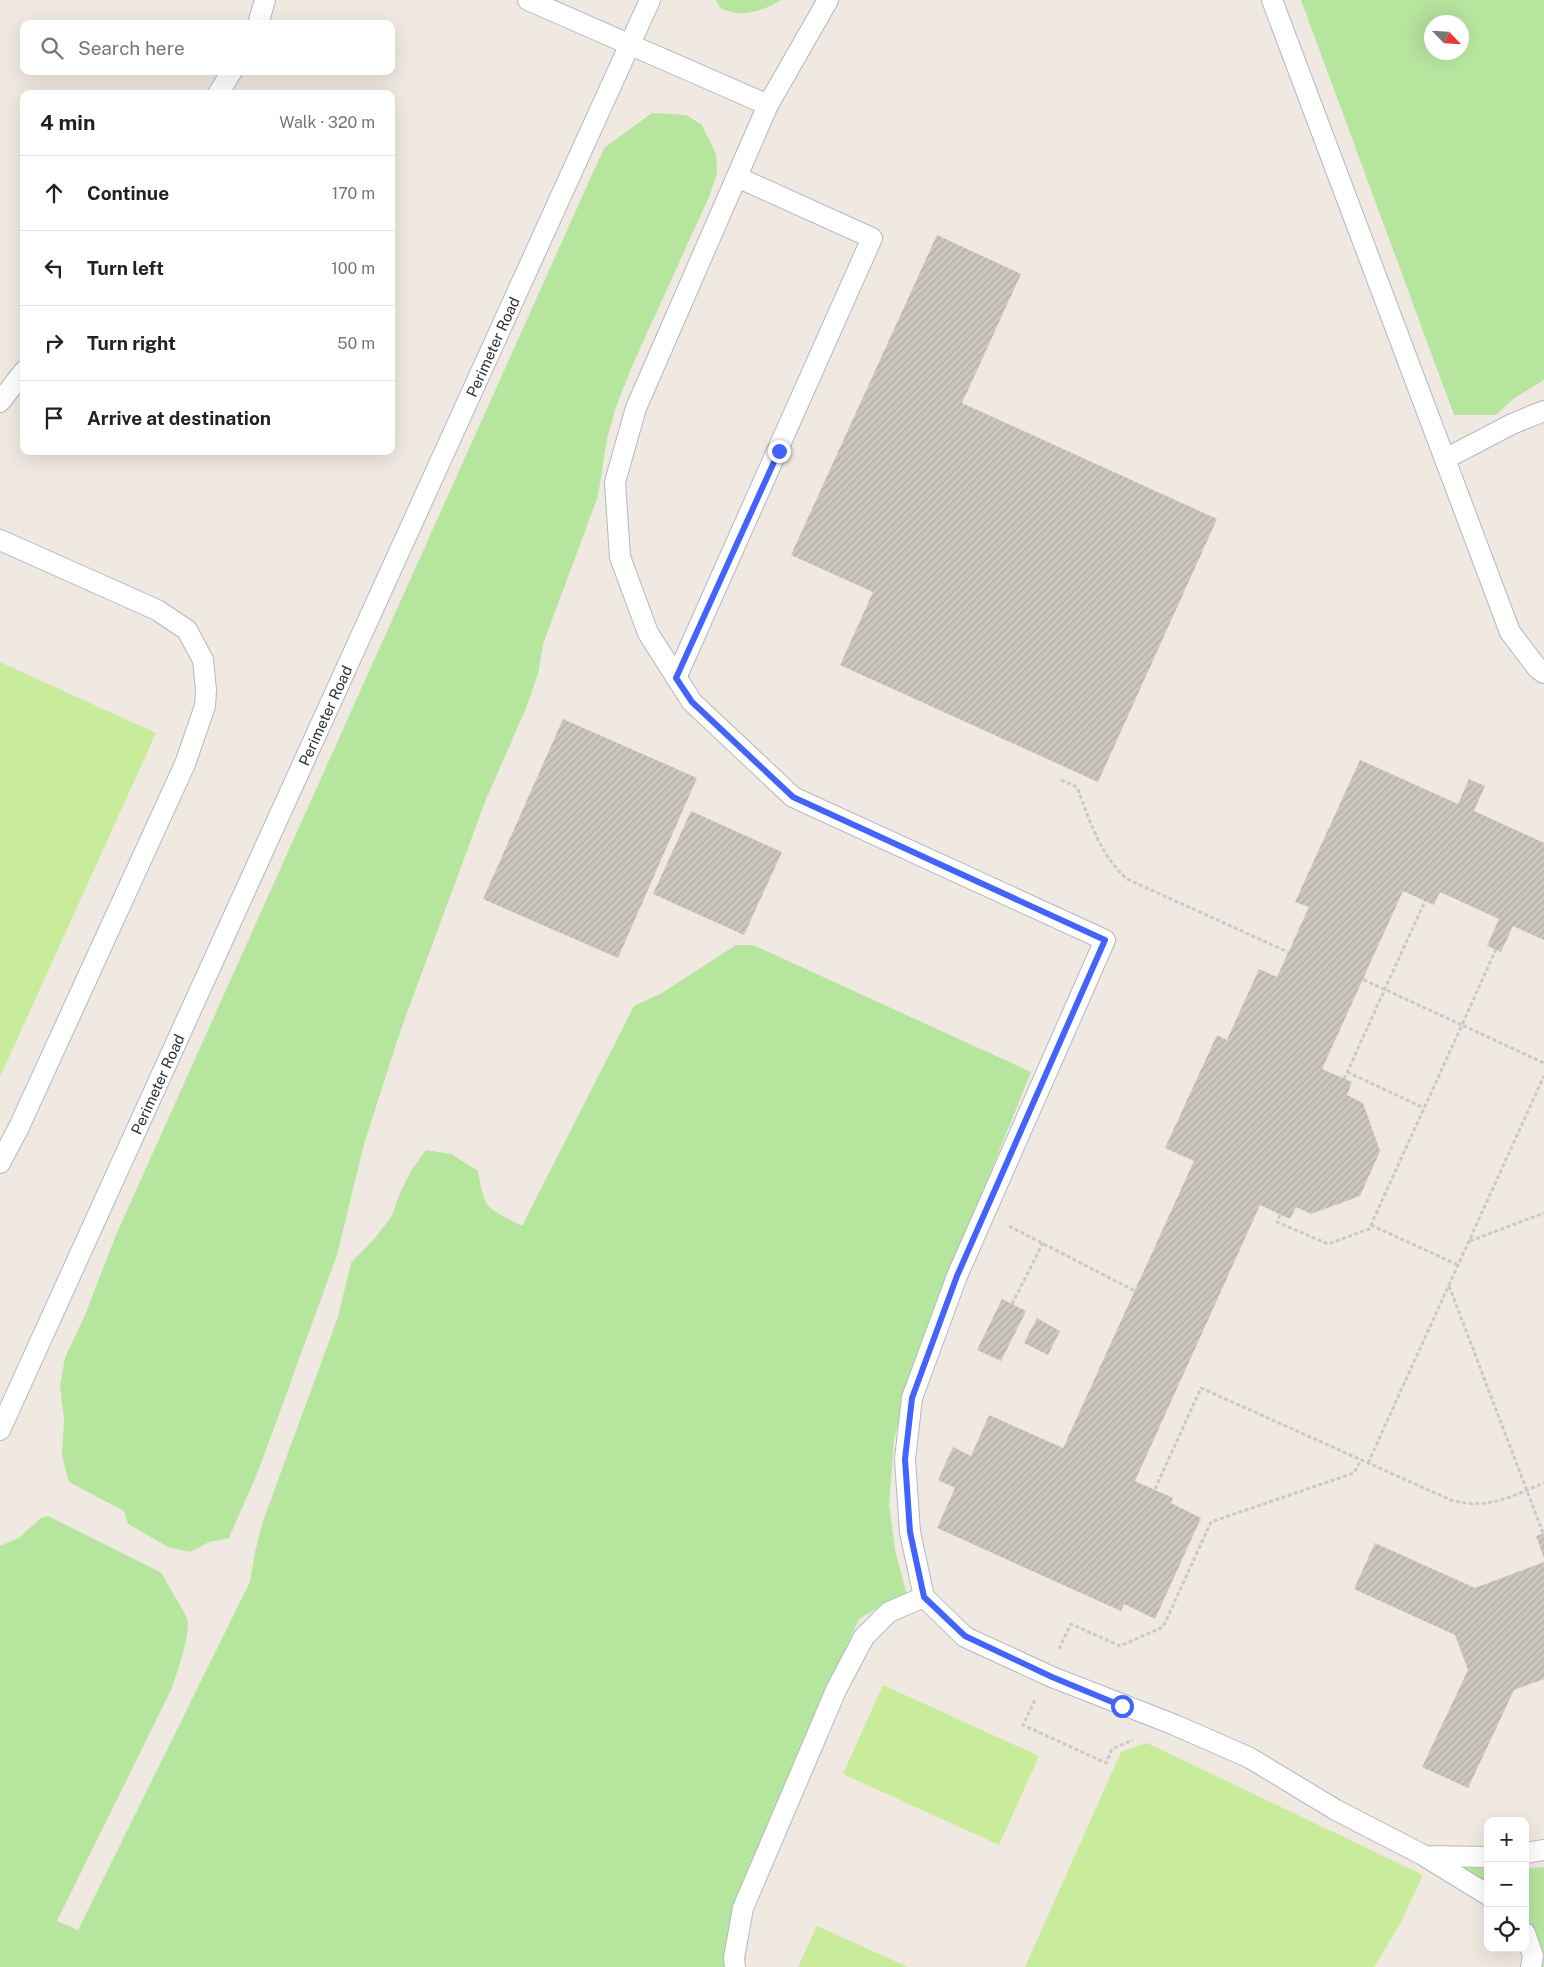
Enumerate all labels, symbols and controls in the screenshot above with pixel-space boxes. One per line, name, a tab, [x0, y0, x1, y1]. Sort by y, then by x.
north arrow	[1424, 15, 1469, 60]
search box	[20, 20, 395, 75]
icon: search	[38, 34, 66, 62]
text: Search here	[78, 37, 185, 59]
text: 4 min	[40, 110, 95, 135]
text: Walk · 320 m	[279, 113, 375, 132]
icon: ahead	[40, 179, 68, 207]
text: Continue	[87, 182, 169, 204]
text: 170 m	[332, 184, 375, 203]
icon: left	[40, 254, 68, 282]
text: Turn left	[87, 257, 164, 279]
text: 100 m	[331, 259, 375, 278]
street label: Perimeter Road	[462, 294, 523, 399]
icon: right	[40, 329, 68, 357]
text: Turn right	[87, 332, 176, 354]
text: 50 m	[337, 334, 375, 353]
icon: arrive	[40, 404, 68, 432]
text: Arrive at destination	[87, 407, 271, 429]
route end	[768, 440, 791, 463]
street label: Perimeter Road	[295, 663, 355, 768]
street label: Perimeter Road	[127, 1031, 187, 1137]
route start	[1111, 1695, 1134, 1718]
map controls	[1484, 1817, 1529, 1952]
button: +	[1484, 1817, 1529, 1862]
button: −	[1484, 1862, 1529, 1907]
button: locate	[1484, 1907, 1529, 1952]

